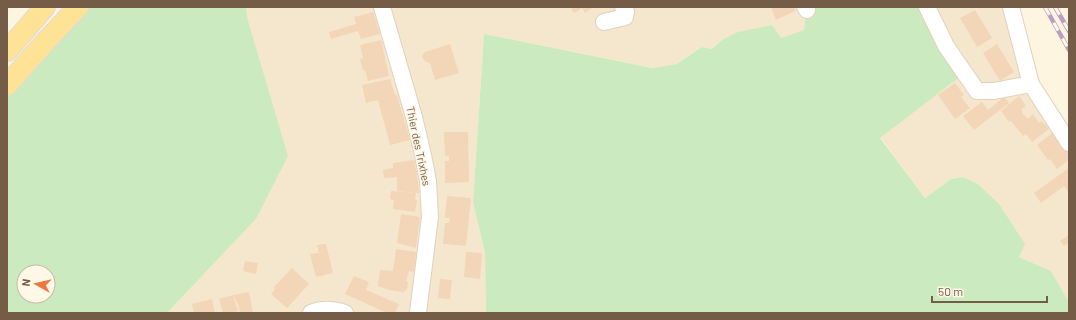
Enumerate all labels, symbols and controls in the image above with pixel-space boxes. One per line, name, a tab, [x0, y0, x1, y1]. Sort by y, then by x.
street label: Thier des Trixhes	[404, 105, 434, 187]
north arrow	[16, 264, 56, 304]
text: N	[19, 278, 33, 287]
scale bar	[932, 278, 1047, 304]
text: 50 m	[938, 284, 963, 298]

